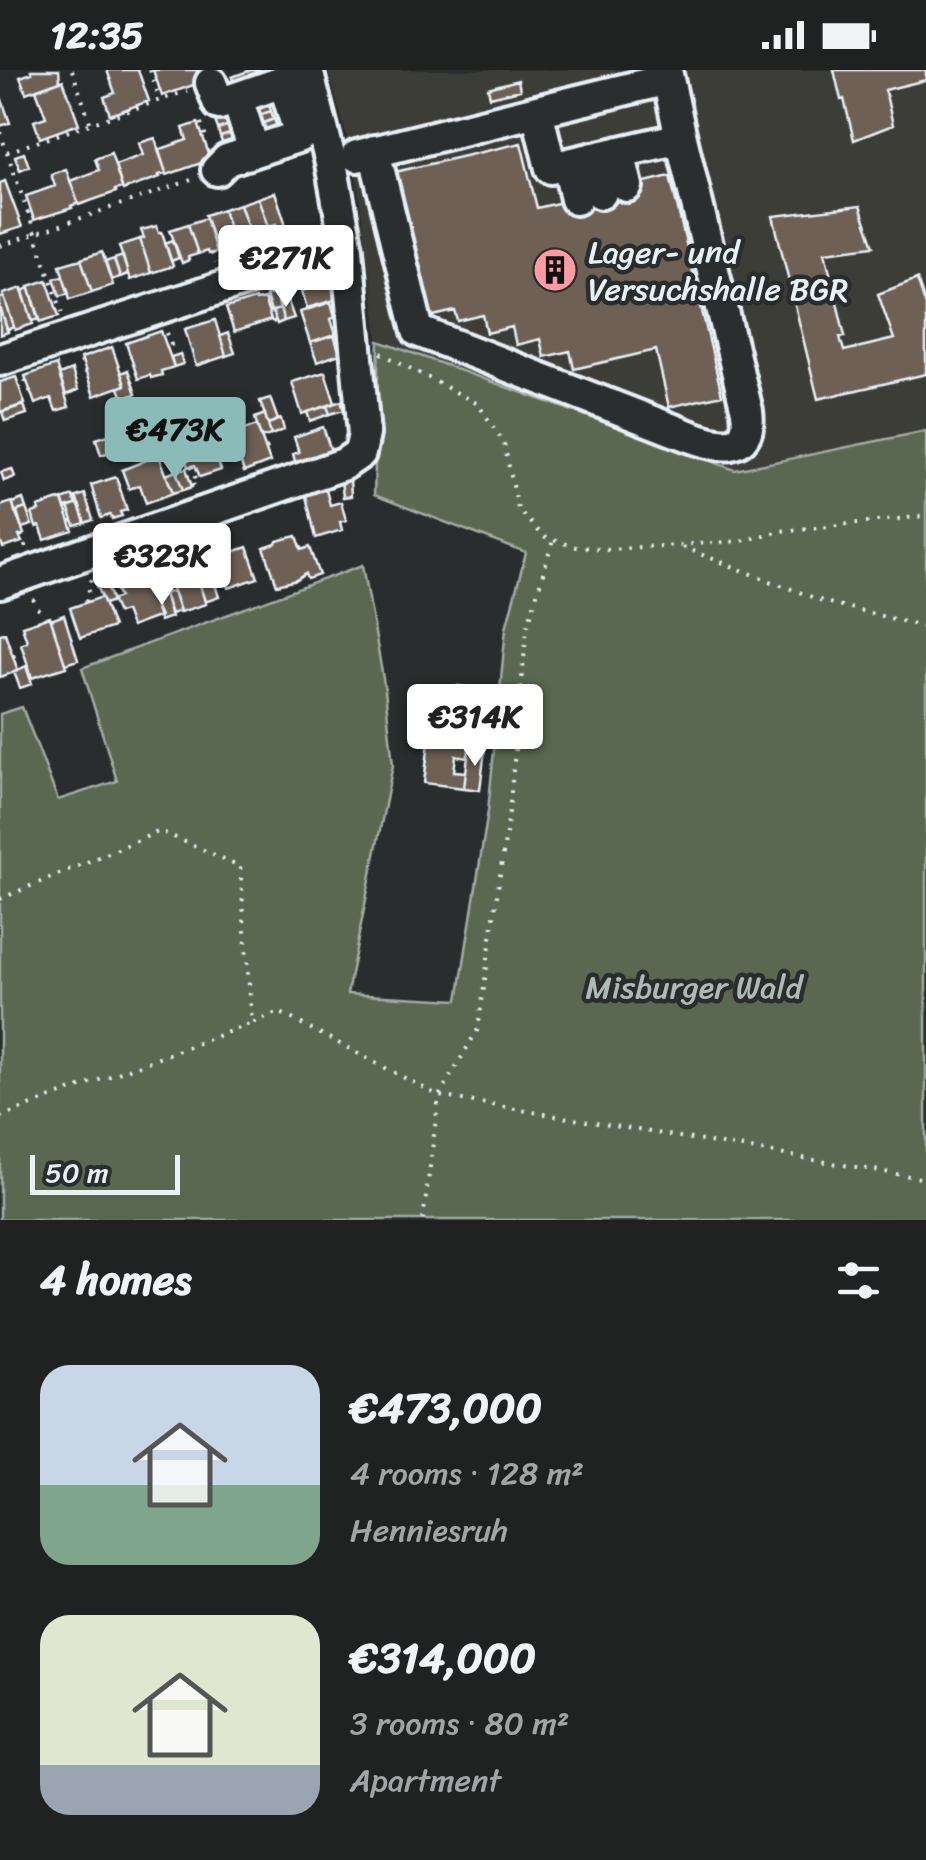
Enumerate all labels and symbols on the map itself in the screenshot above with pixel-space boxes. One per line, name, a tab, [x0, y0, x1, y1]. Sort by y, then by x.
place label: Lager- und Versuchshalle BGR	[588, 224, 848, 318]
pin: €271K	[216, 225, 356, 310]
building icon: Lager- und Versuchshalle BGR	[532, 247, 578, 293]
pin: €473K	[105, 397, 245, 482]
pin: €323K	[92, 523, 232, 608]
pin: €314K	[405, 684, 545, 769]
park label: Misburger Wald	[586, 959, 805, 1016]
scale bar	[30, 1150, 180, 1194]

